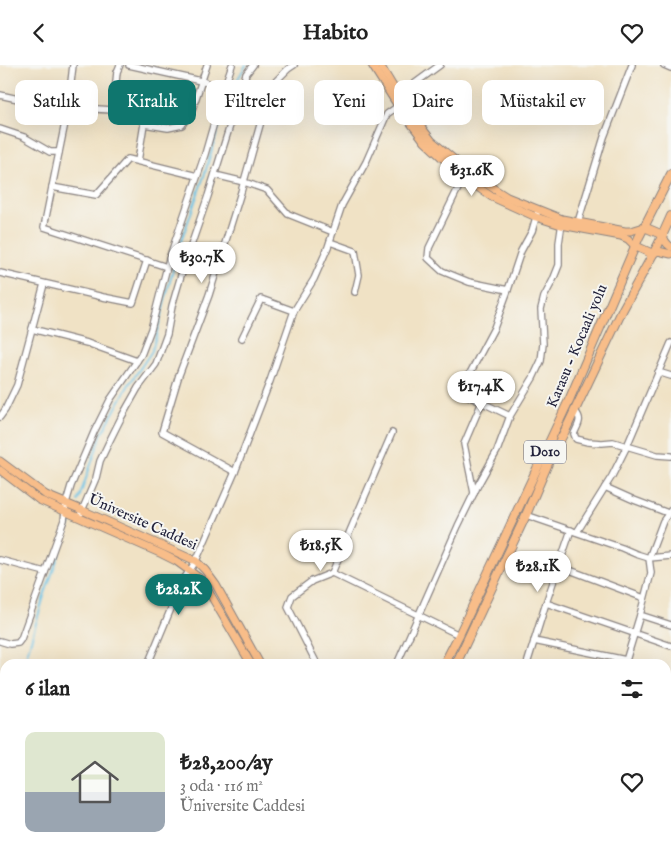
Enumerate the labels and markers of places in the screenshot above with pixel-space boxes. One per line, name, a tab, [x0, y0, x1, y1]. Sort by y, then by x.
pin: ₺31.6K	[431, 155, 513, 197]
pin: ₺30.7K	[161, 241, 243, 284]
pin: ₺17.4K	[440, 371, 522, 413]
pin: ₺18.5K	[280, 529, 362, 572]
pin: ₺28.1K	[497, 551, 579, 593]
pin: ₺28.2K	[138, 573, 220, 616]

